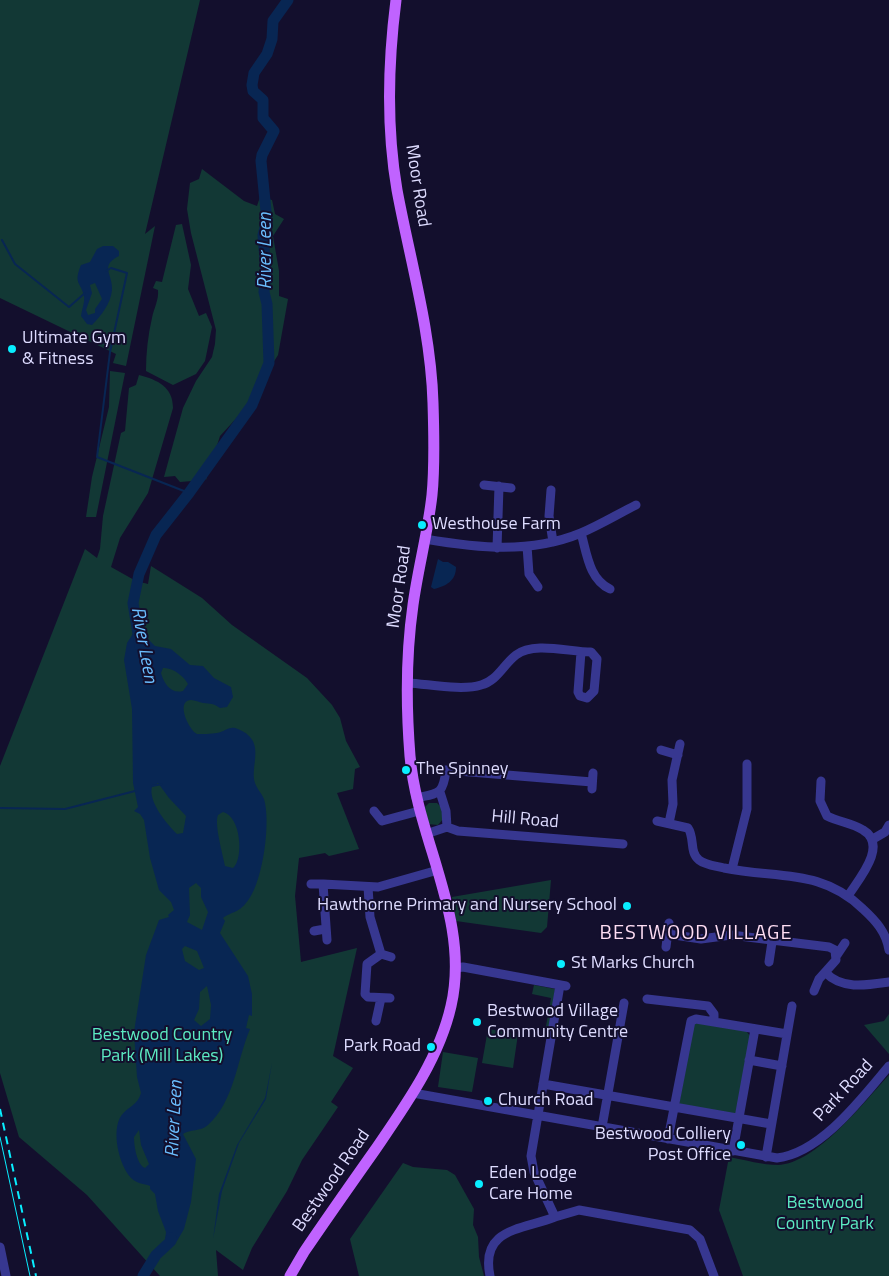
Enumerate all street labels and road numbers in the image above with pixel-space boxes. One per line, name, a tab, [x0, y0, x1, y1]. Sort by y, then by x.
street label: Moor Road	[400, 143, 434, 229]
street label: Moor Road	[384, 544, 416, 630]
street label: Hill Road	[491, 806, 559, 834]
street label: Park Road	[810, 1055, 878, 1127]
street label: Bestwood Road	[289, 1126, 375, 1236]

